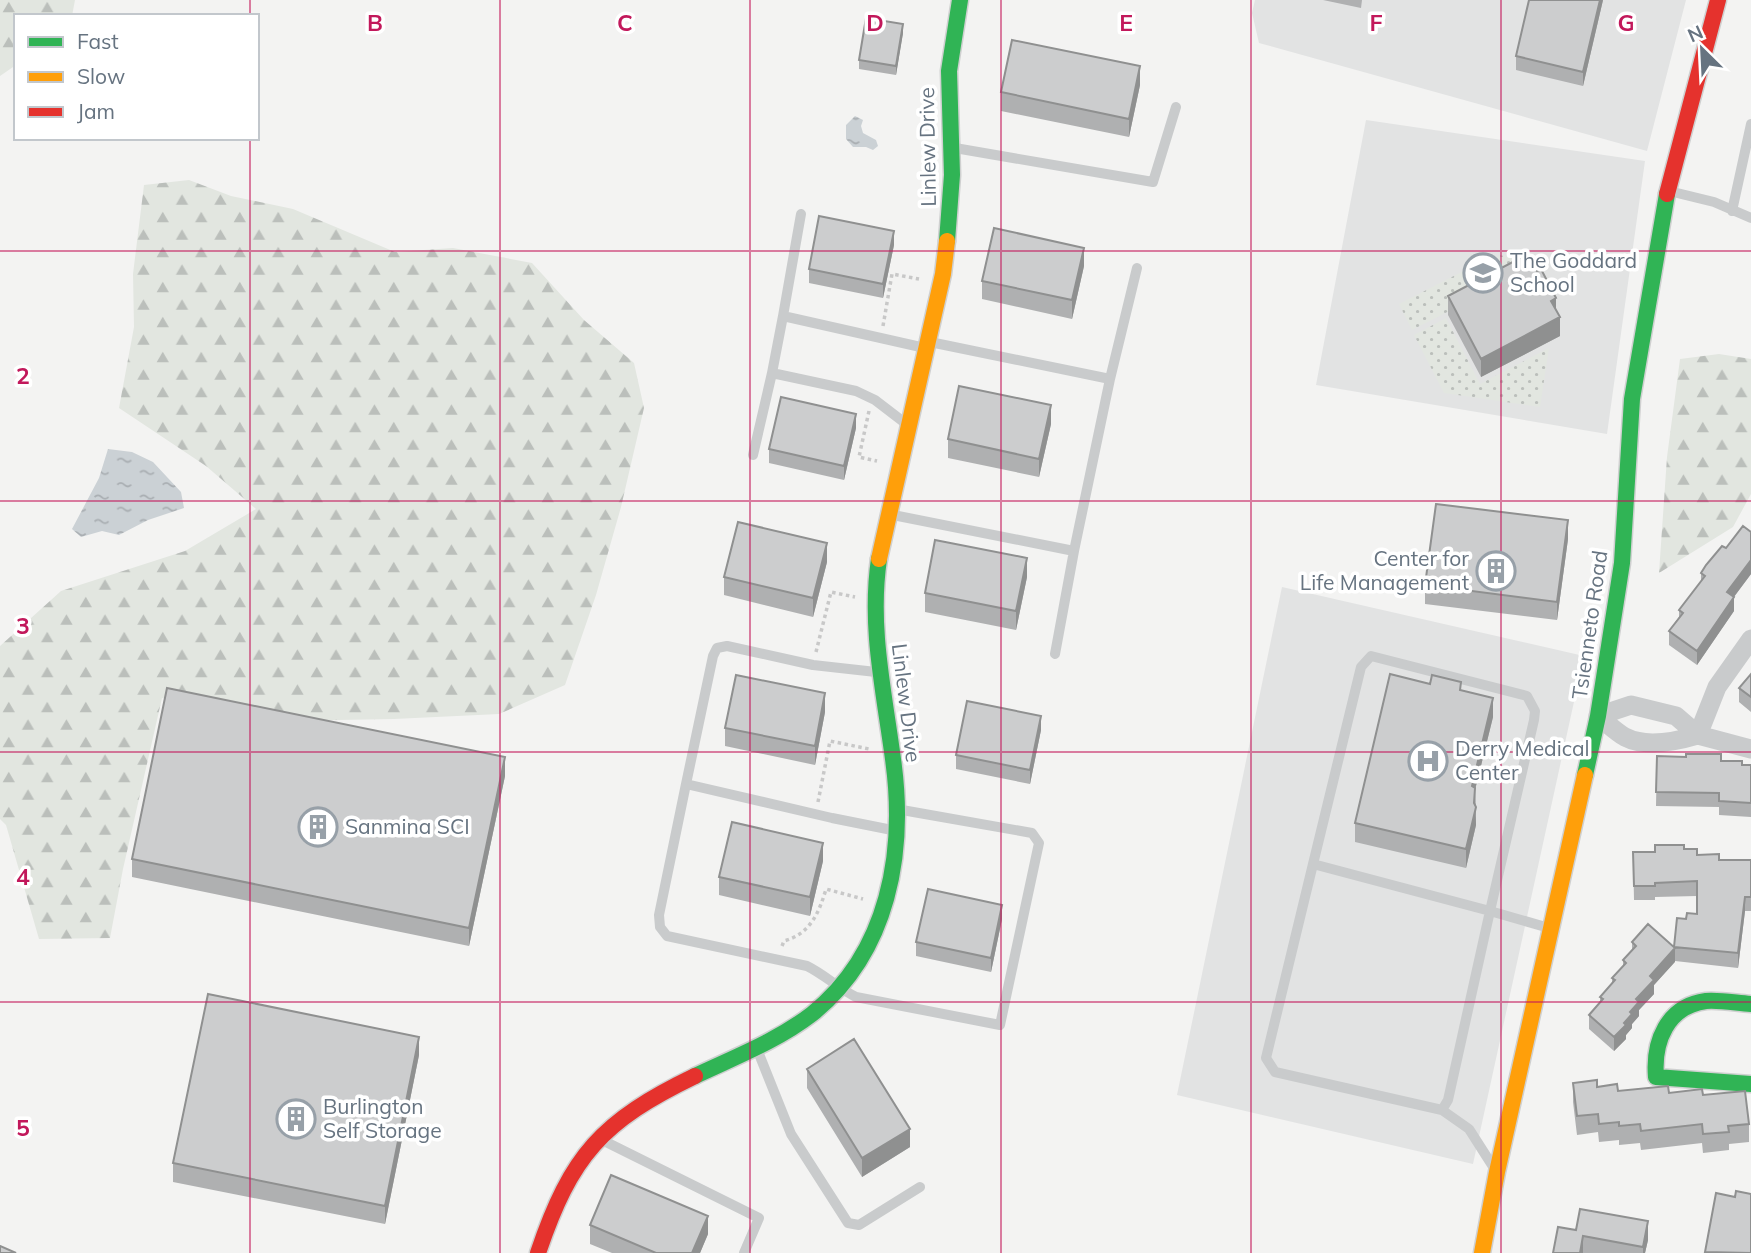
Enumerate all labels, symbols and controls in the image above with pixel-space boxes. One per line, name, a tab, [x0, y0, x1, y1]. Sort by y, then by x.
text: B	[367, 8, 383, 37]
text: C	[617, 8, 633, 37]
text: D	[866, 8, 884, 37]
text: E	[1119, 8, 1133, 37]
text: F	[1369, 8, 1383, 37]
text: G	[1617, 8, 1635, 37]
legend	[14, 14, 259, 140]
north arrow	[1667, 14, 1737, 84]
text: N	[1684, 20, 1707, 47]
text: Fast	[77, 28, 119, 54]
text: Slow	[77, 63, 125, 89]
street label: Linlew Drive	[913, 87, 941, 207]
text: Jam	[77, 98, 115, 124]
place label: The Goddard School	[1510, 247, 1637, 297]
school or university icon: The Goddard School	[1462, 252, 1504, 294]
text: 2	[16, 361, 30, 390]
place label: Center for Life Management	[1300, 545, 1469, 595]
street label: Tsienneto Road	[1566, 549, 1612, 701]
building icon: Center for Life Management	[1475, 550, 1517, 592]
text: 3	[16, 611, 30, 640]
street label: Linlew Drive	[887, 642, 927, 764]
place label: Derry Medical Center	[1455, 735, 1590, 785]
hospital icon: Derry Medical Center	[1407, 740, 1449, 782]
building icon: Sanmina SCI	[297, 806, 339, 848]
place label: Sanmina SCI	[345, 813, 470, 839]
text: 4	[16, 862, 30, 891]
place label: Burlington Self Storage	[323, 1093, 442, 1143]
building icon: Burlington Self Storage	[275, 1098, 317, 1140]
text: 5	[16, 1113, 30, 1142]

